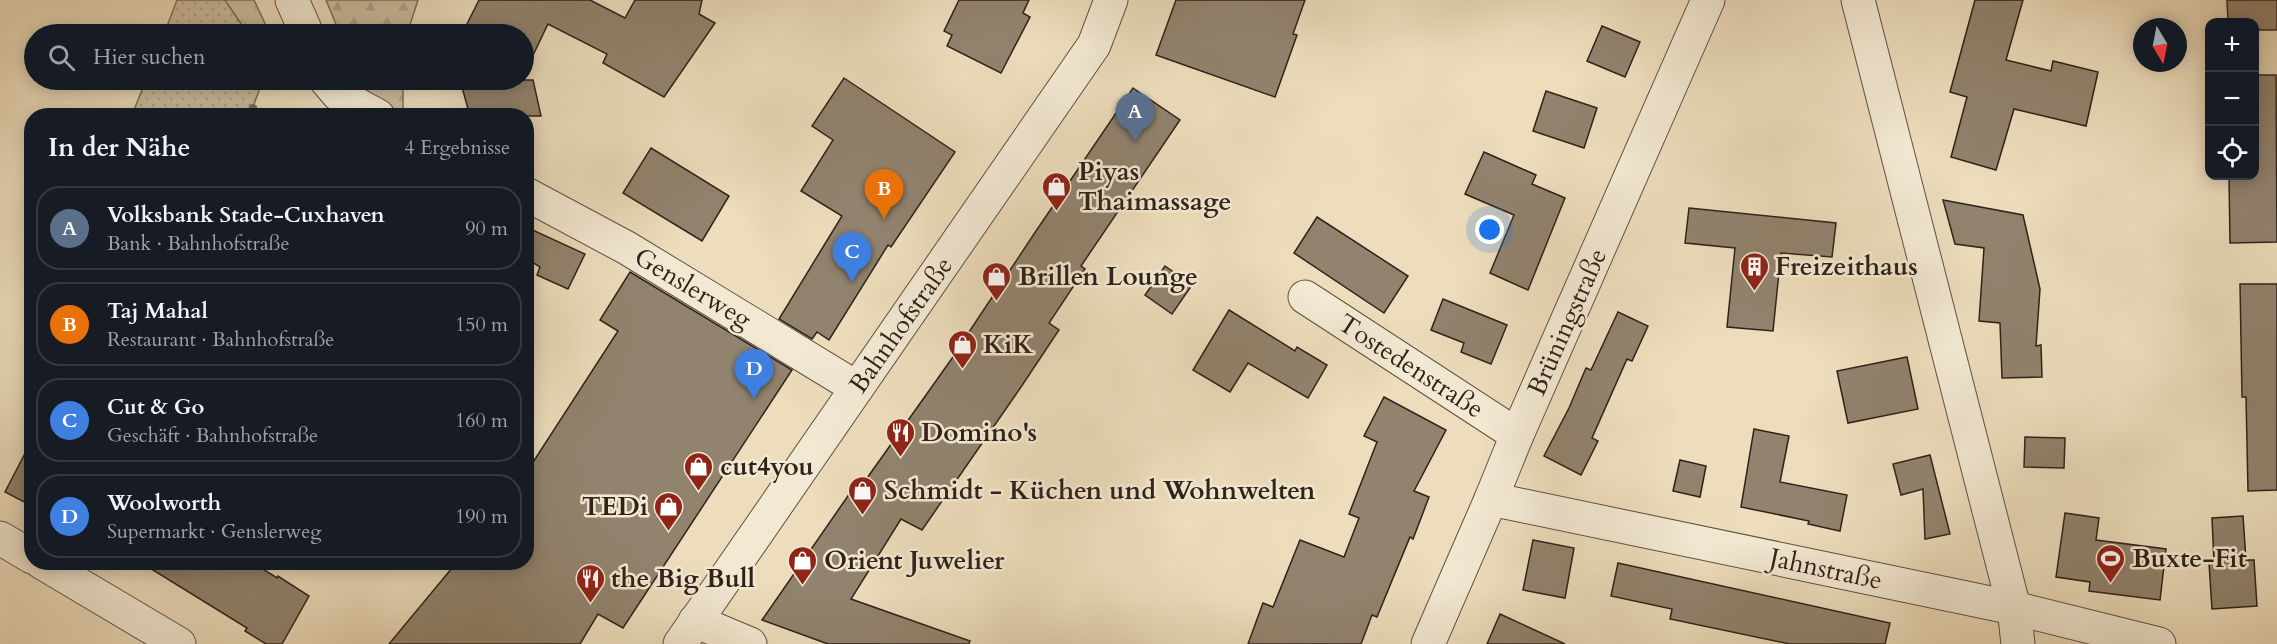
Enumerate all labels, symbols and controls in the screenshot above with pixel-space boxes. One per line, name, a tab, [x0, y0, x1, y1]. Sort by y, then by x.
north arrow	[2133, 18, 2187, 72]
map controls	[2205, 18, 2259, 180]
button: +	[2205, 18, 2259, 72]
search box	[24, 24, 534, 90]
icon: search	[45, 41, 78, 74]
text: Hier suchen	[93, 42, 206, 72]
button: −	[2205, 72, 2259, 126]
pin: A	[1116, 92, 1154, 142]
button: locate	[2205, 126, 2259, 180]
text: In der Nähe	[48, 130, 190, 165]
text: 4 Ergebnisse	[404, 134, 510, 161]
place label: Piyas Thaimassage	[1078, 154, 1231, 219]
pin: B	[864, 170, 904, 219]
shop icon: Piyas Thaimassage	[1041, 170, 1073, 212]
text: Volksbank Stade-Cuxhaven	[107, 200, 385, 230]
text: A	[62, 215, 77, 242]
text: 90 m	[465, 215, 508, 242]
your location	[1475, 215, 1504, 244]
text: Bank · Bahnhofstraße	[107, 230, 290, 257]
pin: C	[832, 232, 872, 282]
street label: Genslerweg	[628, 239, 759, 337]
street label: Brüningstraße	[1519, 243, 1615, 401]
place label: Freizeithaus	[1775, 249, 1918, 284]
street label: Bahnhofstraße	[841, 250, 961, 400]
building icon: Freizeithaus	[1738, 250, 1770, 292]
place label: Brillen Lounge	[1018, 259, 1198, 294]
shop icon: Brillen Lounge	[981, 260, 1013, 302]
text: Taj Mahal	[107, 296, 208, 326]
street label: Tostedenstraße	[1331, 306, 1491, 426]
text: B	[62, 311, 77, 338]
text: 150 m	[455, 311, 508, 338]
text: Restaurant · Bahnhofstraße	[107, 326, 334, 353]
place label: KiK	[983, 327, 1033, 362]
shop icon: KiK	[946, 328, 978, 370]
pin: D	[734, 350, 774, 399]
text: Cut & Go	[107, 392, 204, 422]
text: C	[62, 407, 77, 434]
text: 160 m	[455, 407, 508, 434]
place label: Domino's	[921, 415, 1037, 450]
restaurant icon: Domino's	[884, 416, 916, 458]
text: Geschäft · Bahnhofstraße	[107, 422, 318, 449]
place label: cut4you	[720, 449, 814, 484]
shop icon: cut4you	[683, 450, 715, 492]
place label: Schmidt - Küchen und Wohnwelten	[884, 473, 1316, 508]
shop icon: Schmidt - Küchen und Wohnwelten	[847, 474, 879, 516]
text: Woolworth	[107, 488, 221, 518]
place label: TEDi	[582, 489, 648, 524]
shop icon: TEDi	[653, 490, 685, 532]
text: D	[61, 503, 78, 530]
text: 190 m	[455, 503, 508, 530]
text: Supermarkt · Genslerweg	[107, 518, 321, 545]
street label: Jahnstraße	[1763, 539, 1885, 598]
place label: Buxte-Fit	[2132, 541, 2247, 576]
sports icon: Buxte-Fit	[2095, 542, 2127, 584]
place label: Orient Juwelier	[824, 543, 1005, 578]
shop icon: Orient Juwelier	[787, 544, 819, 586]
place label: the Big Bull	[611, 561, 755, 596]
restaurant icon: the Big Bull	[574, 562, 606, 604]

